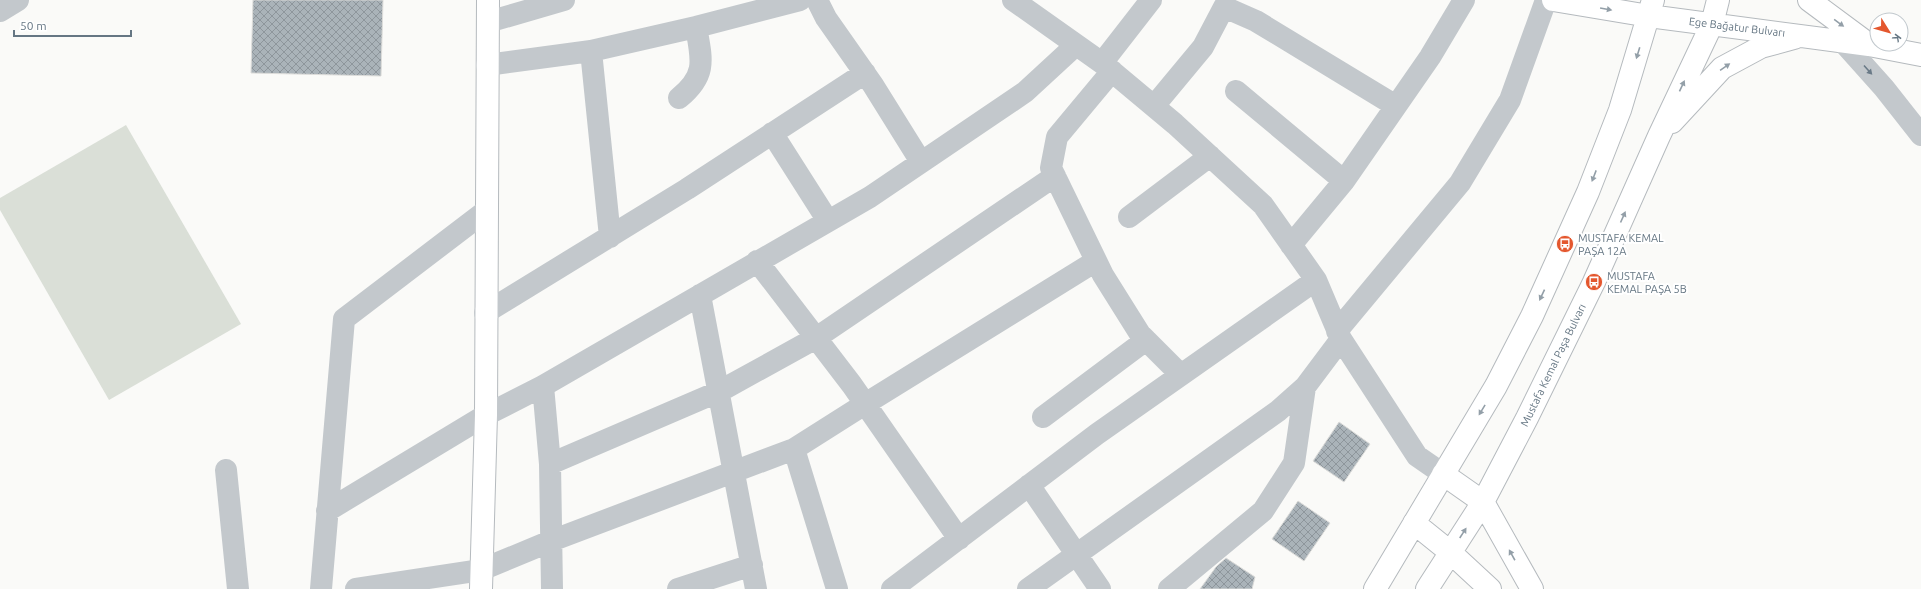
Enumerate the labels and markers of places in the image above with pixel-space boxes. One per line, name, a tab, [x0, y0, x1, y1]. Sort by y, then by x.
place label: MUSTAFA KEMAL PAŞA 12A	[1578, 232, 1664, 257]
bus stop icon: MUSTAFA KEMAL PAŞA 12A	[1555, 234, 1575, 254]
place label: MUSTAFA KEMAL PAŞA 5B	[1607, 270, 1687, 295]
bus stop icon: MUSTAFA KEMAL PAŞA 5B	[1584, 272, 1604, 292]

